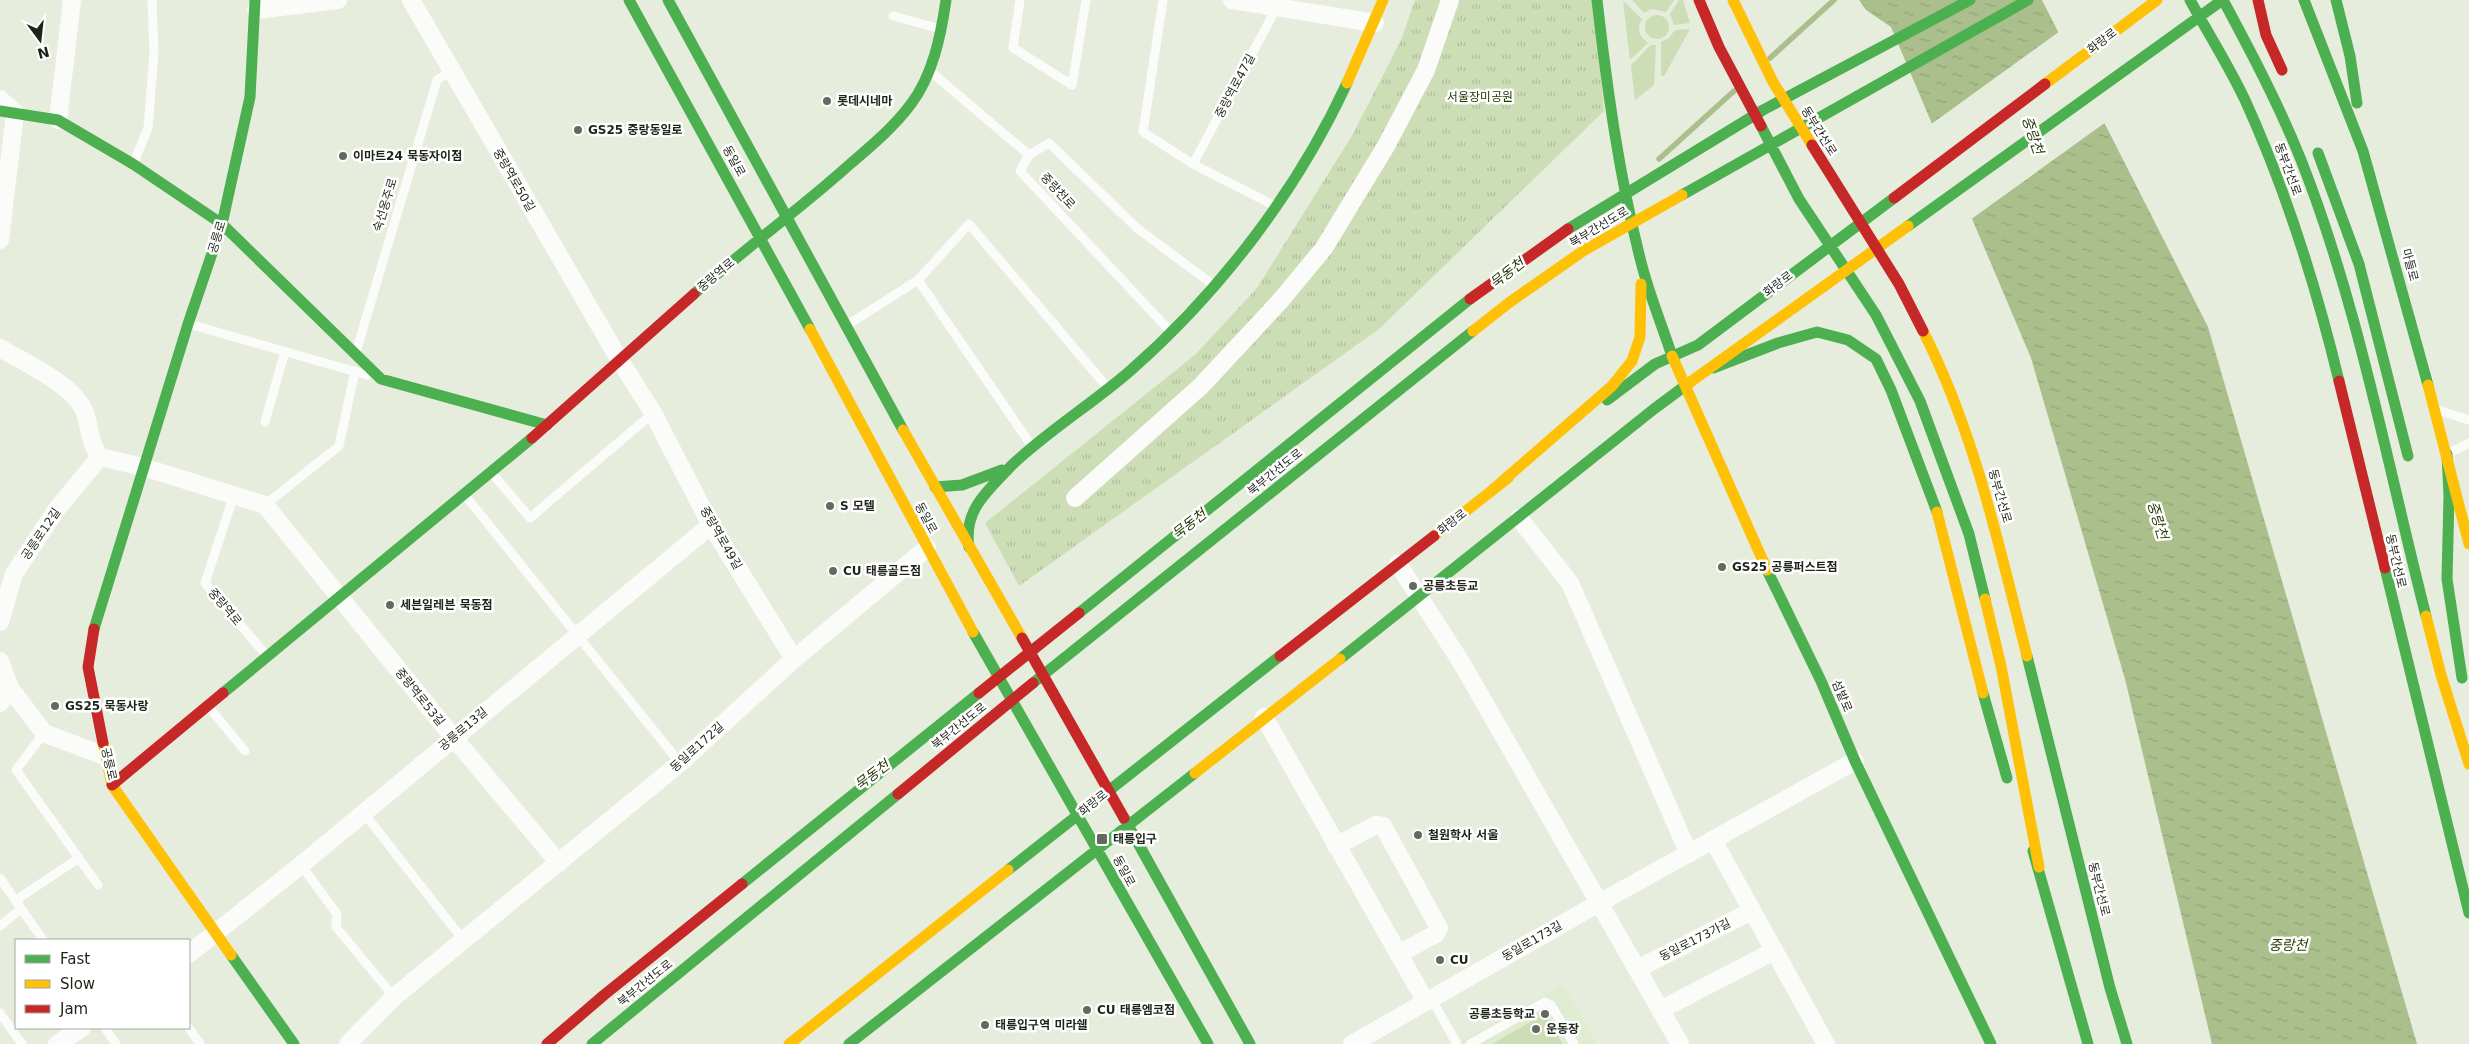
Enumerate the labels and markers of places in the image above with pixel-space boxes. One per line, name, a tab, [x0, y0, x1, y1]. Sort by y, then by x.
place label: 롯데시네마	[837, 94, 892, 108]
marker: 롯데시네마	[821, 95, 833, 107]
place label: GS25 중랑동일로	[588, 123, 683, 137]
marker: GS25 중랑동일로	[572, 124, 584, 136]
place label: 이마트24 묵동자이점	[353, 149, 462, 163]
marker: 이마트24 묵동자이점	[337, 150, 349, 162]
place label: S 모텔	[840, 499, 875, 513]
marker: S 모텔	[824, 500, 836, 512]
place label: GS25 공릉퍼스트점	[1732, 560, 1838, 574]
marker: GS25 공릉퍼스트점	[1716, 561, 1728, 573]
place label: CU 태릉골드점	[843, 564, 921, 578]
marker: CU 태릉골드점	[827, 565, 839, 577]
place label: 공릉초등교	[1423, 579, 1478, 593]
marker: 공릉초등교	[1407, 580, 1419, 592]
place label: 세븐일레븐 묵동점	[400, 598, 493, 612]
marker: 세븐일레븐 묵동점	[384, 599, 396, 611]
place label: GS25 묵동사랑	[65, 699, 149, 713]
marker: GS25 묵동사랑	[49, 700, 61, 712]
place label: 철원학사 서울	[1428, 828, 1498, 842]
marker: 철원학사 서울	[1412, 829, 1424, 841]
marker: 태릉입구	[1095, 832, 1109, 846]
place label: 태릉입구	[1113, 832, 1157, 846]
place label: CU	[1450, 953, 1469, 967]
marker: CU	[1434, 954, 1446, 966]
place label: CU 태릉엠코점	[1097, 1003, 1175, 1017]
marker: CU 태릉엠코점	[1081, 1004, 1093, 1016]
place label: 공릉초등학교	[1469, 1007, 1535, 1021]
marker: 공릉초등학교	[1539, 1008, 1551, 1020]
place label: 태릉입구역 미라쉘	[995, 1018, 1088, 1032]
marker: 태릉입구역 미라쉘	[979, 1019, 991, 1031]
place label: 운동장	[1546, 1022, 1579, 1036]
marker: 운동장	[1530, 1023, 1542, 1035]

